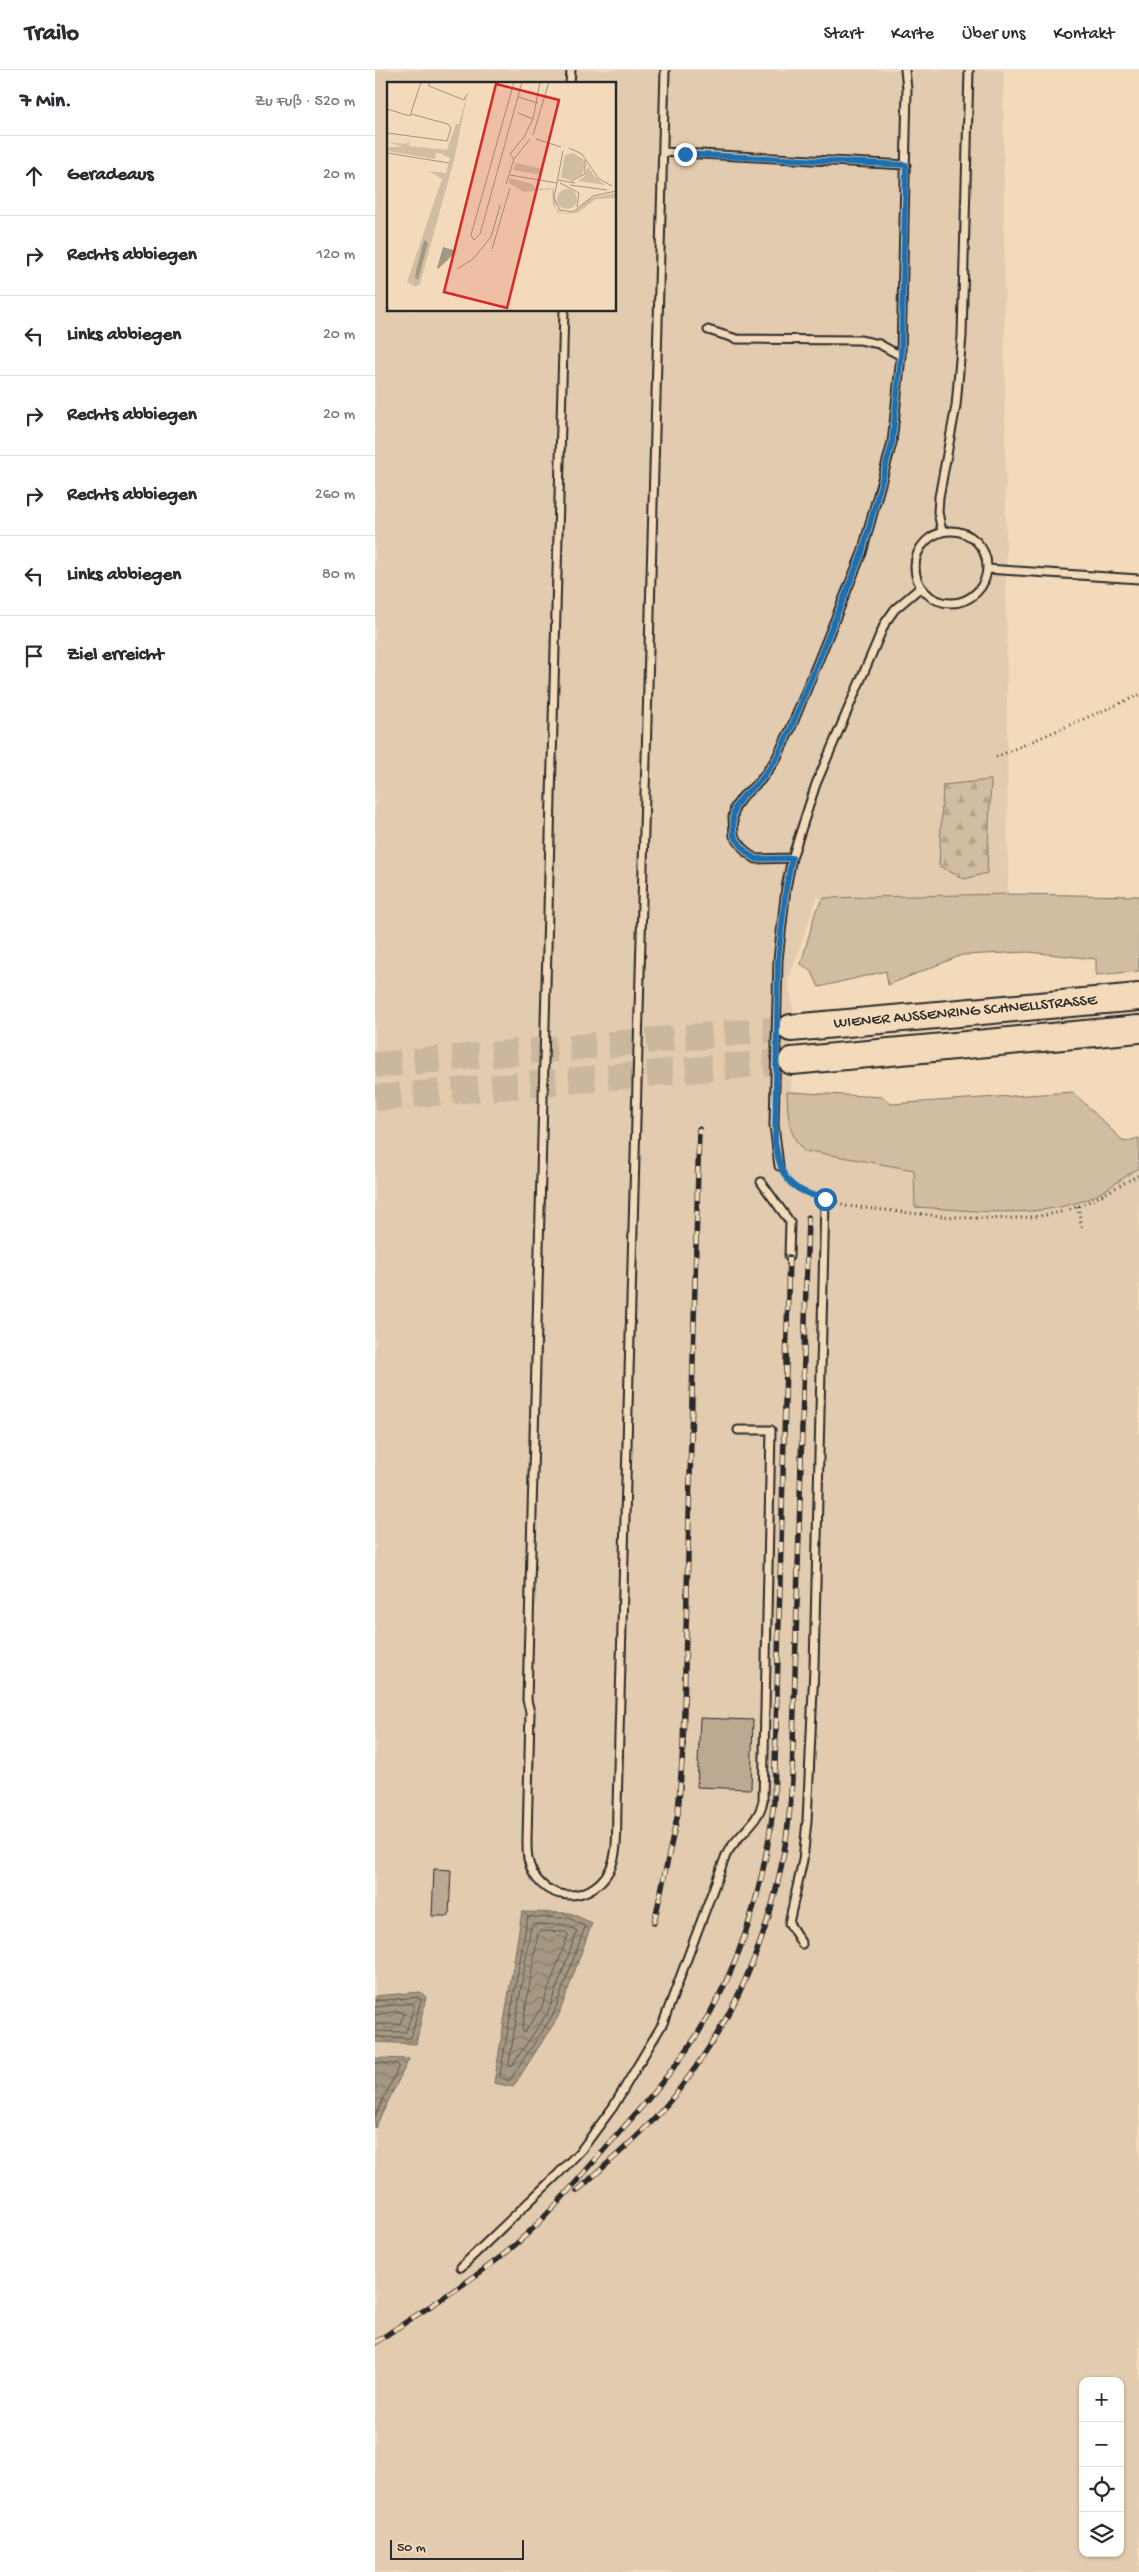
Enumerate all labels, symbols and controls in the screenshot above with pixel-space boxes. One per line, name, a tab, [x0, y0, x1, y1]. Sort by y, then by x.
text: Trailo	[25, 20, 79, 49]
text: Start	[824, 24, 863, 45]
text: Karte	[891, 24, 934, 45]
text: Über uns	[962, 24, 1025, 45]
text: Kontakt	[1053, 24, 1114, 45]
inset map	[387, 82, 616, 311]
text: 7 Min.	[20, 90, 72, 115]
text: Zu Fuß · 520 m	[255, 93, 355, 112]
route end	[674, 143, 697, 166]
icon: ahead	[20, 162, 48, 190]
text: Geradeaus	[67, 164, 153, 187]
text: 20 m	[323, 166, 355, 185]
icon: right	[20, 242, 48, 270]
text: Rechts abbiegen	[67, 244, 197, 267]
text: 120 m	[316, 246, 355, 265]
icon: left	[20, 322, 48, 350]
text: Links abbiegen	[67, 324, 181, 347]
text: 20 m	[323, 326, 355, 345]
icon: right	[20, 402, 48, 430]
text: Rechts abbiegen	[67, 404, 197, 427]
text: 20 m	[323, 406, 355, 425]
icon: right	[20, 482, 48, 510]
text: Rechts abbiegen	[67, 484, 197, 507]
text: 260 m	[315, 486, 355, 505]
icon: left	[20, 562, 48, 590]
text: Links abbiegen	[67, 564, 181, 587]
text: 80 m	[322, 566, 355, 585]
icon: arrive	[20, 642, 48, 670]
text: Ziel erreicht	[67, 644, 164, 667]
street label: WIENER AUSSENRING SCHNELLSTRASSE	[833, 991, 1099, 1034]
route start	[814, 1188, 837, 1211]
map controls	[1079, 2377, 1124, 2557]
button: +	[1079, 2377, 1124, 2422]
button: −	[1079, 2422, 1124, 2467]
button: locate	[1079, 2467, 1124, 2512]
button: layers	[1079, 2512, 1124, 2557]
scale bar	[390, 2537, 524, 2560]
text: 50 m	[397, 2540, 426, 2557]

